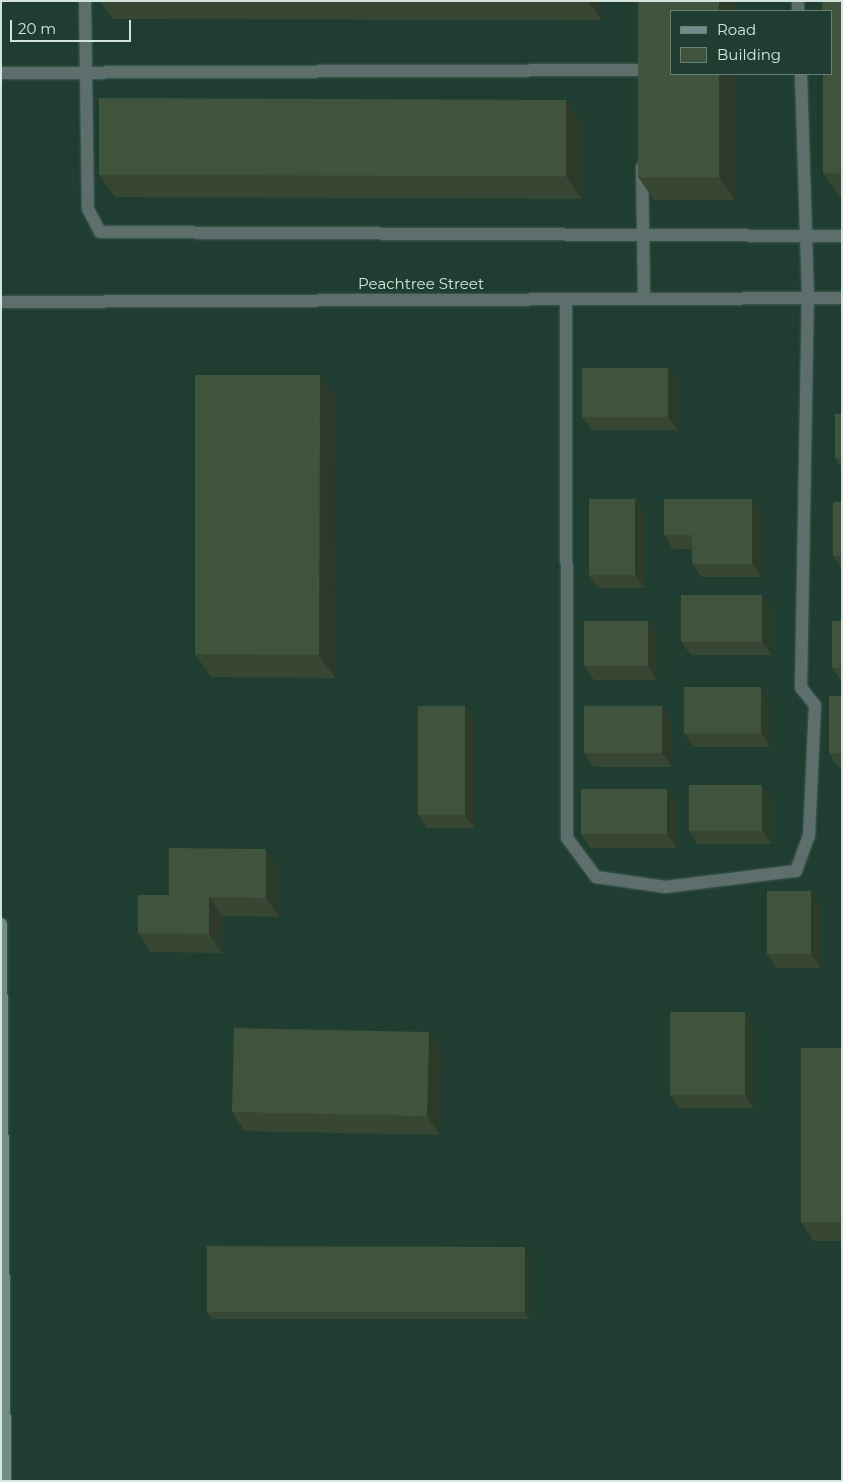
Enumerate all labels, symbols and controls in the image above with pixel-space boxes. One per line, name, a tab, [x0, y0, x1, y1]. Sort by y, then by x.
scale bar	[12, 10, 134, 42]
legend	[670, 10, 833, 75]
text: 20 m	[18, 19, 56, 38]
text: Road	[717, 20, 756, 39]
text: Building	[717, 45, 781, 64]
street label: Peachtree Street	[358, 275, 484, 293]

